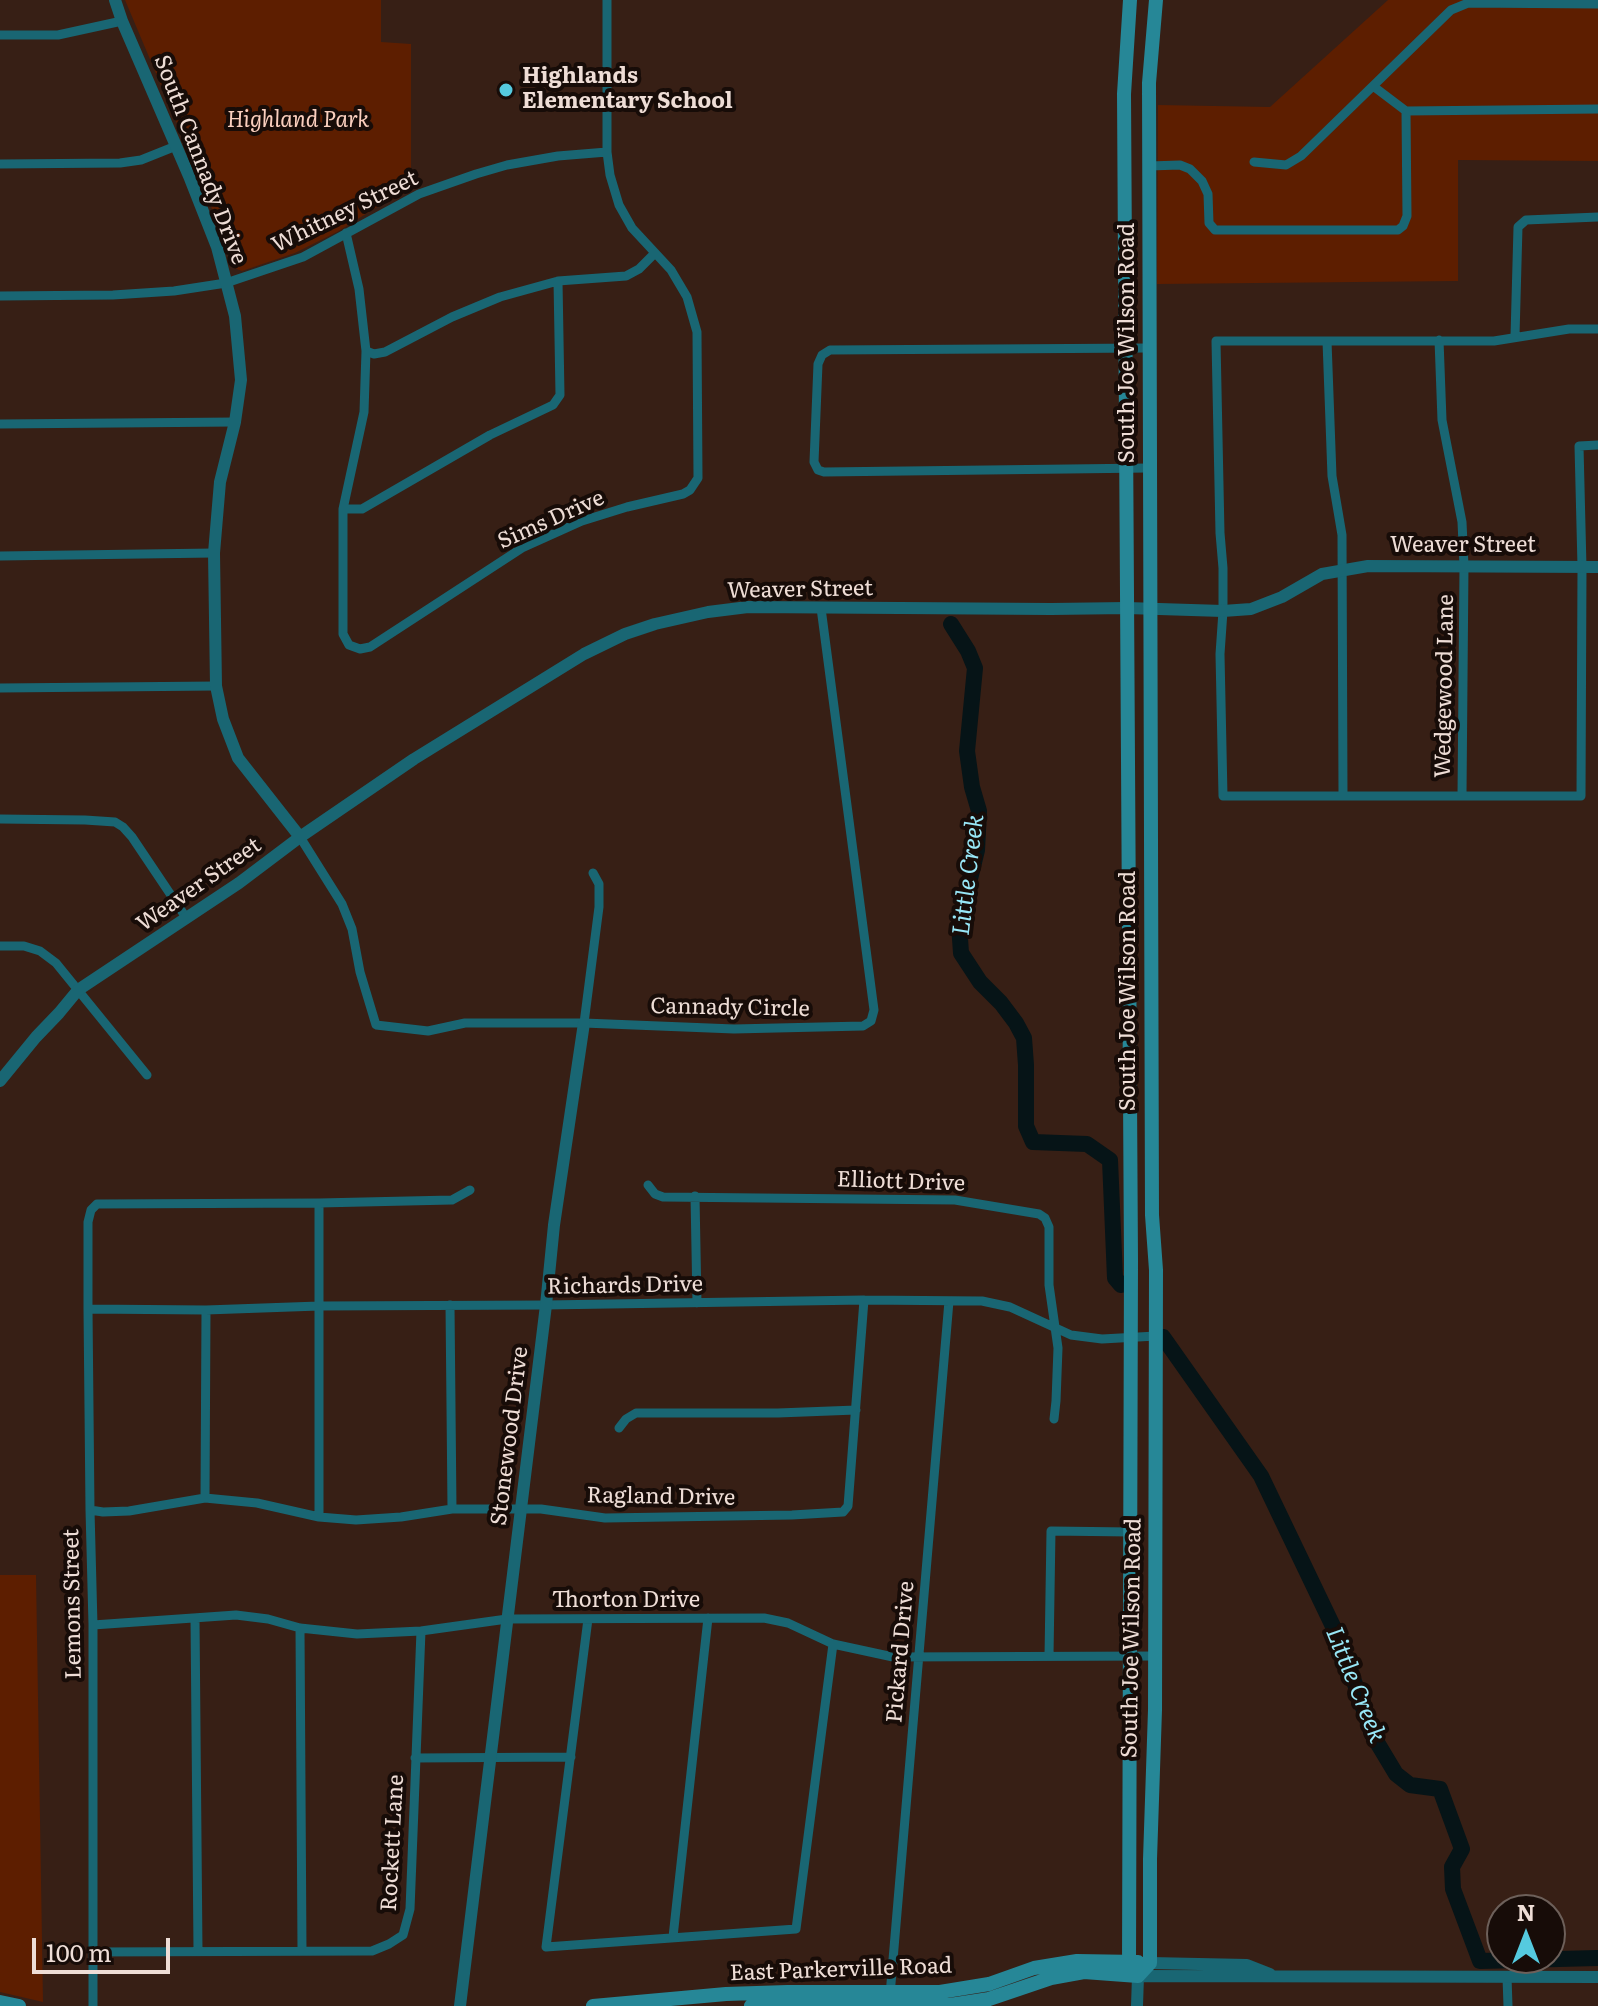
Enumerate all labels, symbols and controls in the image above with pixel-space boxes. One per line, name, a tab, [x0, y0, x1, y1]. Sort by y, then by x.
street label: South Cannady Drive	[148, 52, 252, 268]
place label: Highlands Elementary School	[522, 64, 733, 116]
marker: Highlands Elementary School	[497, 81, 515, 99]
park label: Highland Park	[227, 108, 369, 134]
street label: Whitney Street	[268, 165, 422, 259]
street label: South Joe Wilson Road	[1115, 223, 1141, 463]
street label: Sims Drive	[494, 485, 608, 555]
street label: Weaver Street	[1390, 533, 1536, 559]
street label: Weaver Street	[727, 576, 873, 604]
street label: Wedgewood Lane	[1430, 594, 1460, 778]
water label: Little Creek	[947, 813, 991, 937]
street label: Weaver Street	[132, 832, 266, 938]
street label: South Joe Wilson Road	[1116, 871, 1142, 1111]
street label: Cannady Circle	[650, 993, 810, 1023]
street label: Elliott Drive	[836, 1167, 966, 1197]
street label: Richards Drive	[547, 1271, 703, 1301]
street label: Stonewood Drive	[486, 1345, 534, 1527]
street label: Ragland Drive	[586, 1483, 736, 1511]
street label: South Joe Wilson Road	[1117, 1518, 1147, 1758]
street label: Lemons Street	[58, 1528, 88, 1680]
street label: Pickard Drive	[882, 1580, 920, 1724]
street label: Thorton Drive	[552, 1588, 700, 1614]
water label: Little Creek	[1319, 1623, 1391, 1747]
street label: Rockett Lane	[376, 1774, 410, 1912]
north arrow	[1486, 1894, 1566, 1974]
text: N	[1517, 1895, 1535, 1928]
scale bar	[36, 1922, 174, 1972]
text: 100 m	[46, 1934, 112, 1969]
street label: East Parkerville Road	[729, 1953, 953, 1987]

